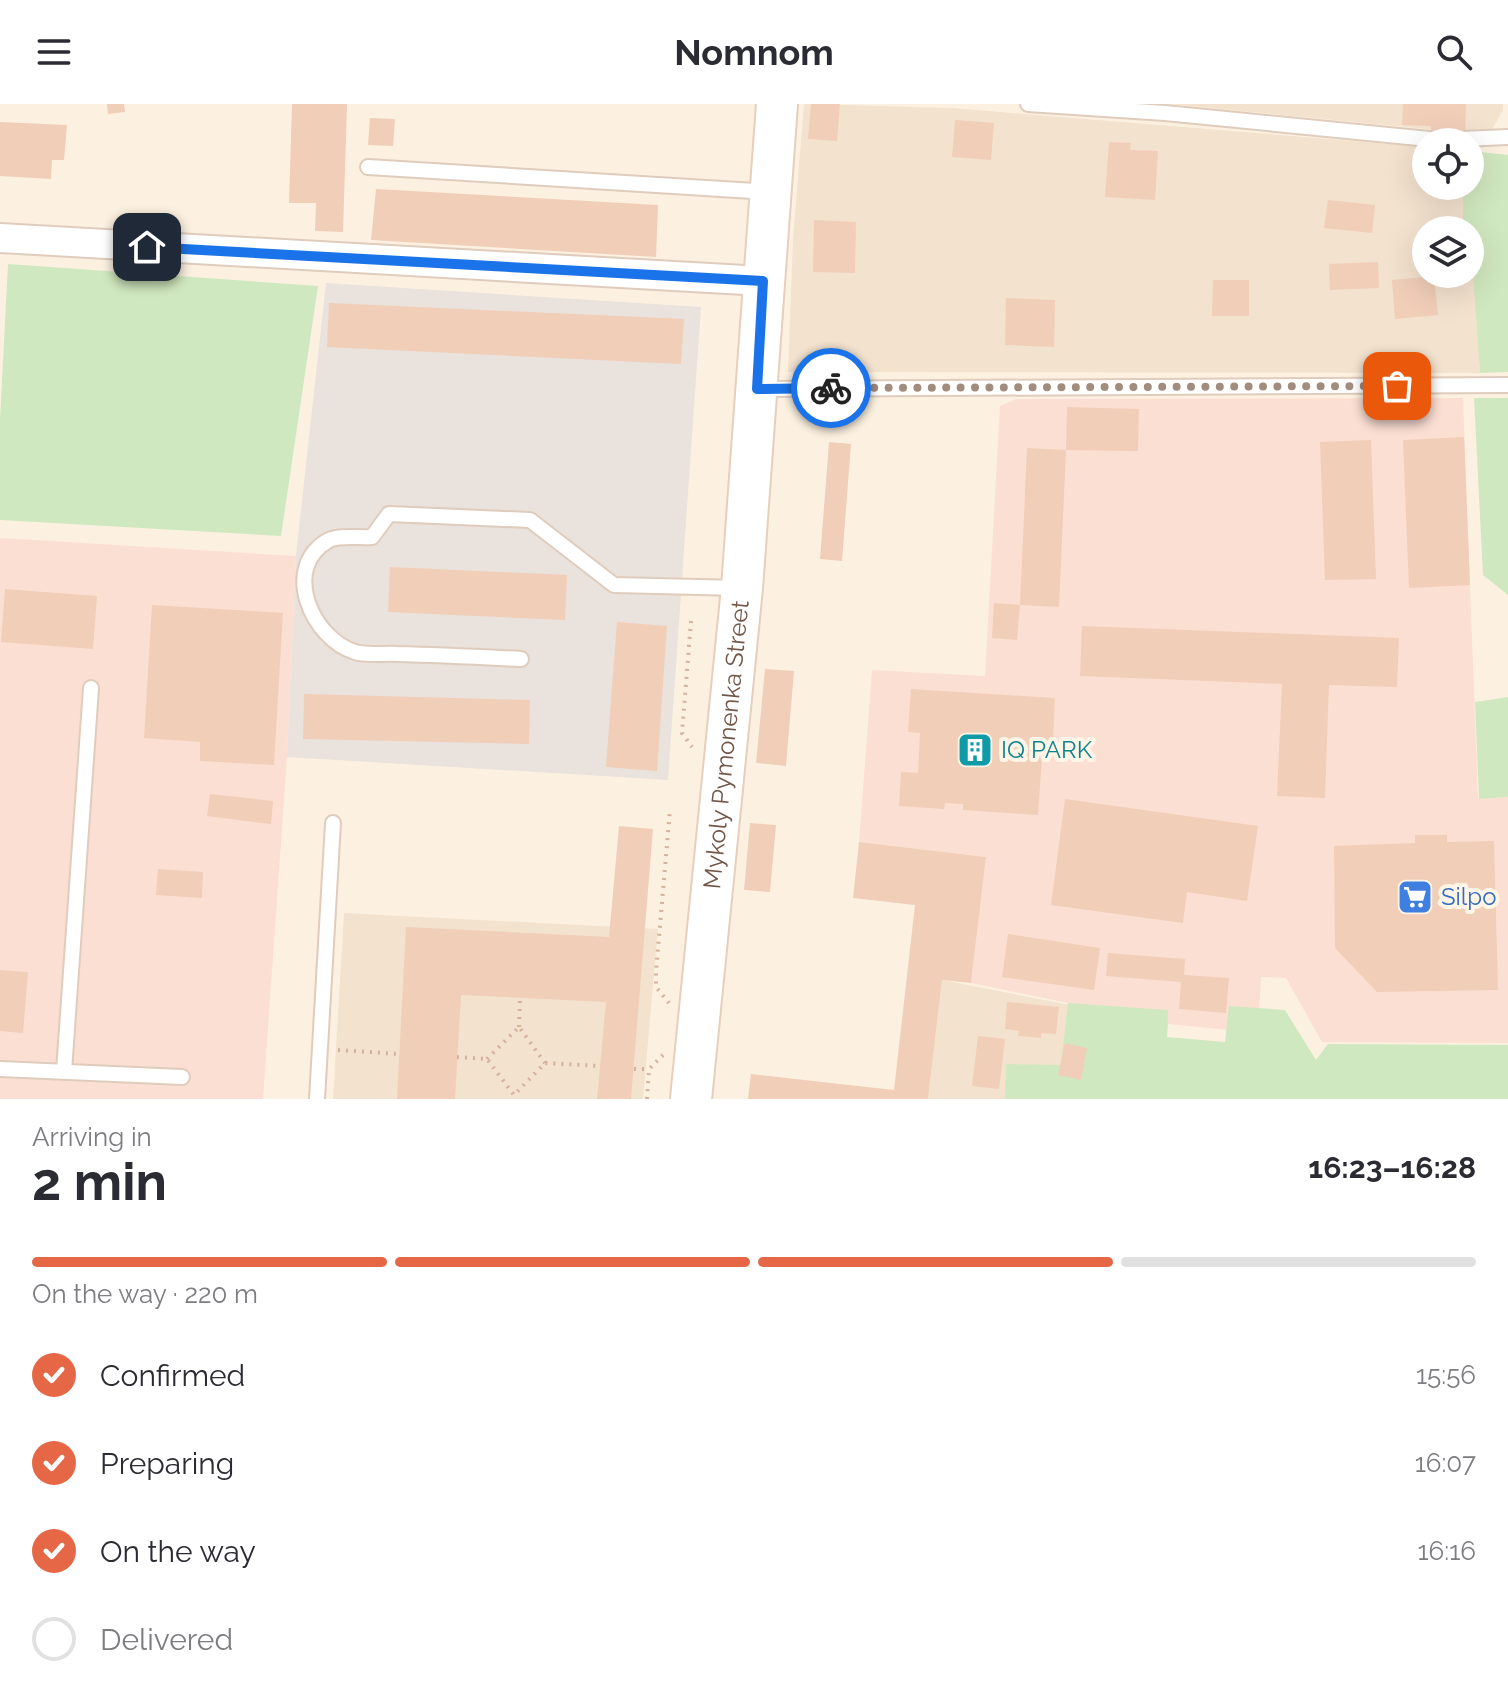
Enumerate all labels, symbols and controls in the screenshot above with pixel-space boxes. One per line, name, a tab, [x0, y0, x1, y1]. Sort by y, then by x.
icon: menu	[32, 30, 76, 74]
icon: search	[1432, 30, 1476, 74]
text: Nomnom	[674, 31, 834, 73]
map controls	[1412, 128, 1484, 288]
button: locate	[1412, 128, 1484, 200]
pin	[113, 213, 181, 281]
button: layers	[1412, 216, 1484, 288]
icon: home	[125, 225, 169, 269]
courier	[791, 348, 871, 428]
pin	[1363, 352, 1431, 420]
icon: bag	[1375, 364, 1419, 408]
icon: bike	[809, 366, 853, 410]
street label: Mykoly Pymonenka Street	[697, 599, 755, 890]
building icon: IQ PARK	[956, 731, 994, 769]
place label: IQ PARK	[1001, 735, 1093, 764]
supermarket icon: Silpo	[1396, 878, 1434, 916]
place label: Silpo	[1441, 882, 1496, 911]
text: Arriving in	[32, 1122, 152, 1152]
text: 16:23–16:28	[1308, 1150, 1476, 1185]
text: 2 min	[32, 1151, 167, 1212]
text: On the way · 220 m	[32, 1279, 258, 1309]
icon: check	[32, 1353, 76, 1397]
text: Confirmed	[100, 1358, 245, 1393]
text: 15:56	[1416, 1360, 1476, 1390]
icon: check	[32, 1441, 76, 1485]
text: Preparing	[100, 1446, 234, 1481]
text: 16:07	[1415, 1448, 1476, 1478]
icon: check	[32, 1529, 76, 1573]
text: On the way	[100, 1534, 256, 1569]
text: 16:16	[1417, 1536, 1476, 1566]
text: Delivered	[100, 1622, 233, 1657]

